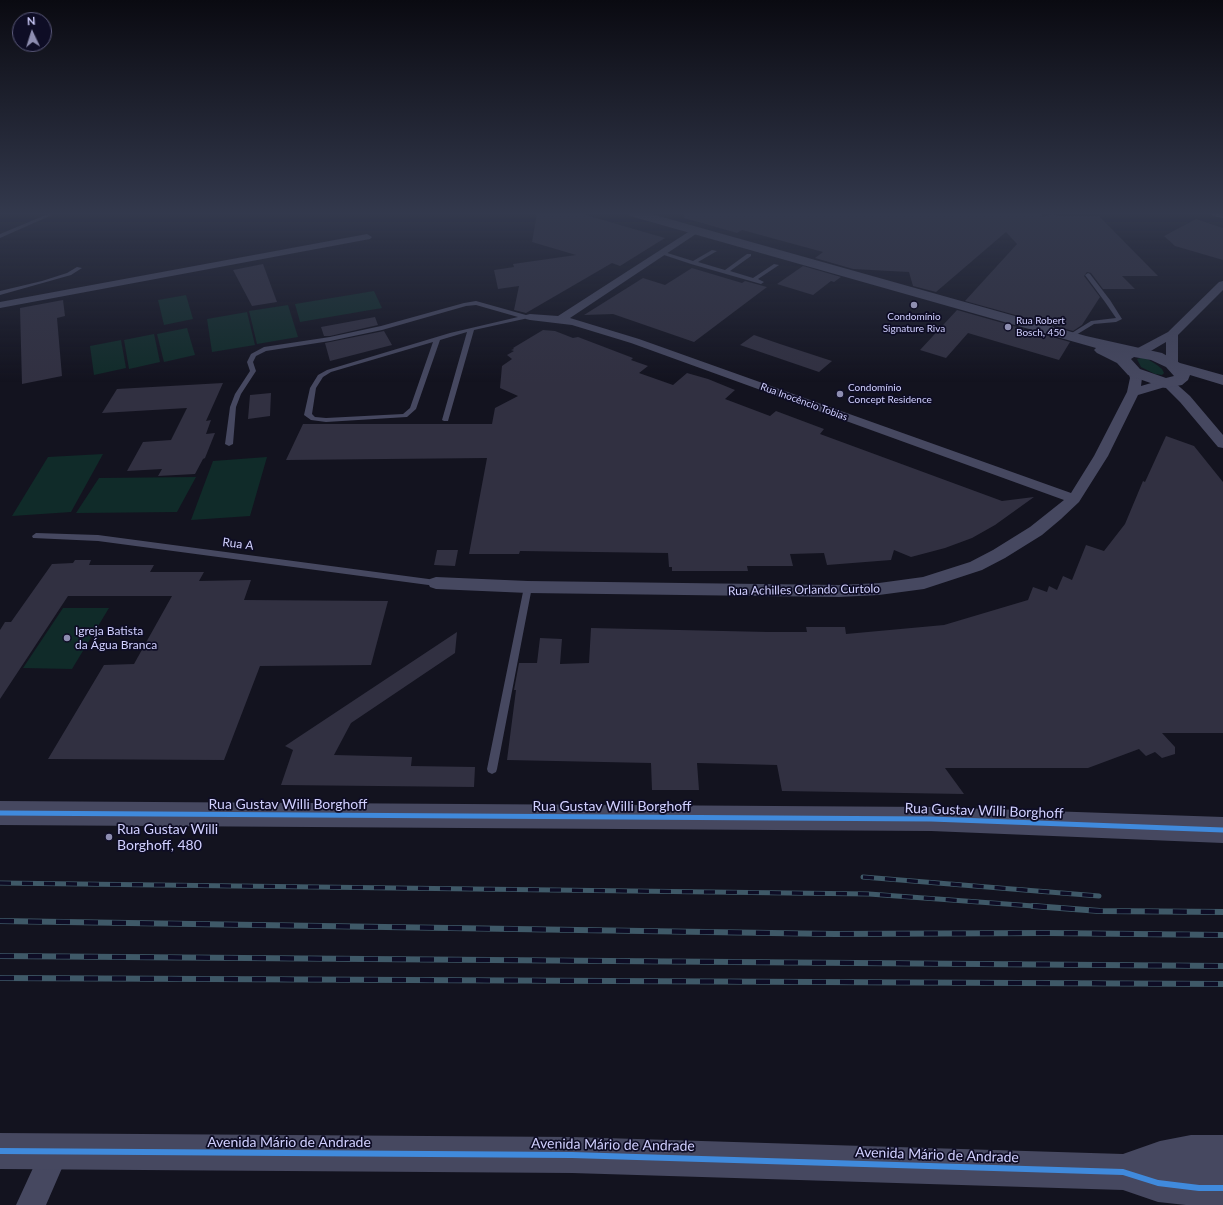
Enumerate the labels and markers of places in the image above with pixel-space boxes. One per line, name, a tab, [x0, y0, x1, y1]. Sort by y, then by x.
marker: Condomínio Signature Riva	[909, 300, 919, 310]
place label: Condomínio Signature Riva	[883, 311, 945, 334]
place label: Rua Robert Bosch, 450	[1016, 315, 1065, 338]
marker: Rua Robert Bosch, 450	[1003, 322, 1013, 332]
place label: Condomínio Concept Residence	[848, 382, 932, 406]
marker: Condomínio Concept Residence	[835, 389, 845, 399]
place label: Igreja Batista da Água Branca	[75, 624, 157, 652]
marker: Igreja Batista da Água Branca	[62, 633, 72, 643]
place label: Rua Gustav Willi Borghoff, 480	[117, 821, 218, 854]
marker: Rua Gustav Willi Borghoff, 480	[104, 832, 114, 842]

